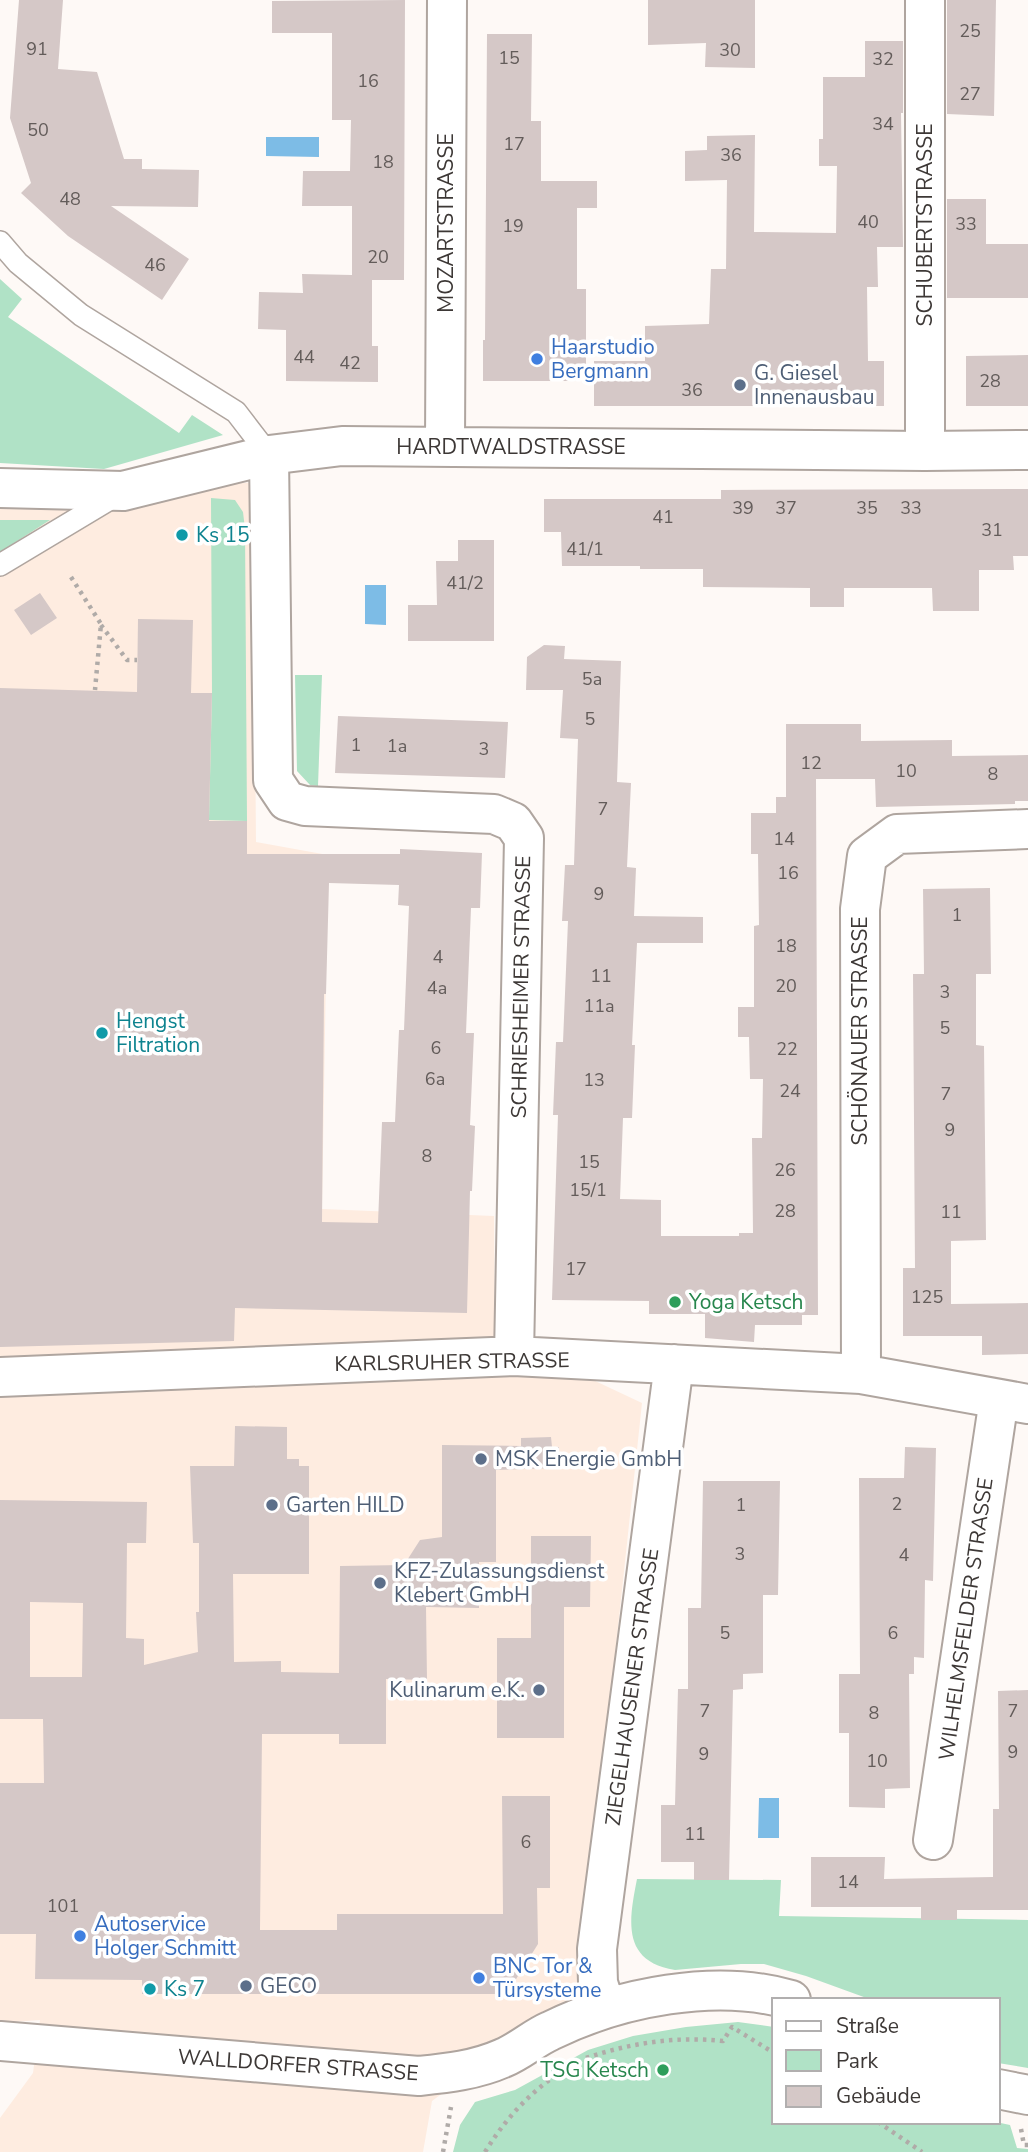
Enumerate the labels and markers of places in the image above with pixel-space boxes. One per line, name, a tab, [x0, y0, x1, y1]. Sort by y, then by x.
place label: Haarstudio Bergmann	[551, 333, 655, 385]
marker: Haarstudio Bergmann	[529, 351, 545, 367]
place label: G. Giesel Innenausbau	[754, 359, 875, 411]
marker: G. Giesel Innenausbau	[732, 377, 748, 393]
place label: Ks 15	[196, 521, 250, 549]
marker: Ks 15	[174, 527, 190, 543]
place label: Hengst Filtration	[116, 1007, 200, 1059]
marker: Hengst Filtration	[94, 1025, 110, 1041]
place label: Yoga Ketsch	[688, 1288, 804, 1316]
marker: Yoga Ketsch	[667, 1294, 683, 1310]
place label: MSK Energie GmbH	[495, 1445, 682, 1473]
marker: MSK Energie GmbH	[473, 1451, 489, 1467]
place label: Garten HILD	[286, 1491, 405, 1519]
marker: Garten HILD	[264, 1497, 280, 1513]
place label: KFZ-Zulassungsdienst Klebert GmbH	[394, 1557, 605, 1609]
marker: KFZ-Zulassungsdienst Klebert GmbH	[372, 1575, 388, 1591]
place label: Kulinarum e.K.	[389, 1676, 525, 1704]
marker: Kulinarum e.K.	[531, 1682, 547, 1698]
place label: Autoservice Holger Schmitt	[94, 1910, 237, 1962]
marker: Autoservice Holger Schmitt	[72, 1928, 88, 1944]
place label: BNC Tor & Türsysteme	[493, 1952, 601, 2004]
marker: BNC Tor & Türsysteme	[471, 1970, 487, 1986]
place label: GECO	[260, 1972, 317, 2000]
place label: Ks 7	[164, 1975, 205, 2003]
marker: GECO	[238, 1978, 254, 1994]
marker: Ks 7	[142, 1981, 158, 1997]
place label: TSG Ketsch	[540, 2056, 649, 2084]
marker: TSG Ketsch	[655, 2062, 671, 2078]

